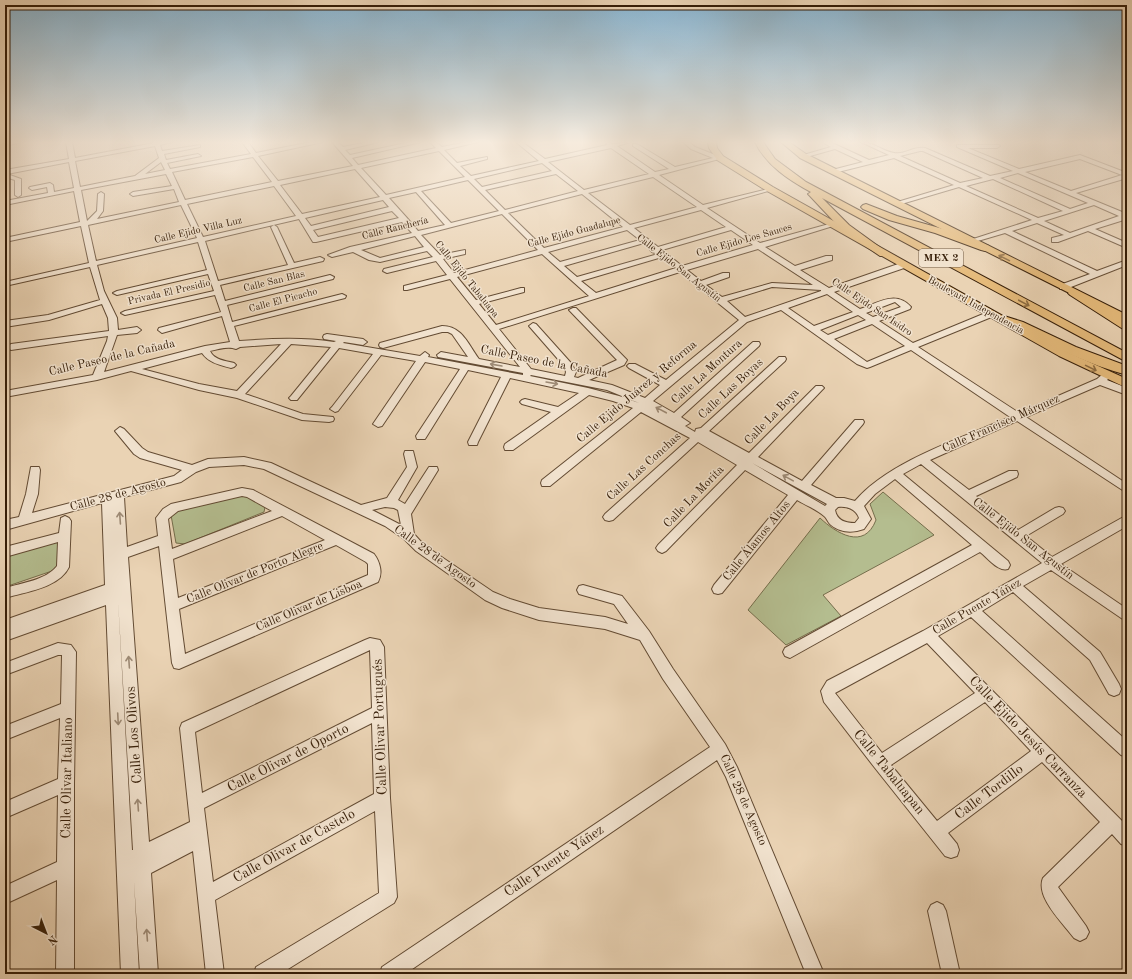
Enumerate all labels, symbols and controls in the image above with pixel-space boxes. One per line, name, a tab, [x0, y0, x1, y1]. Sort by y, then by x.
street label: Calle Ejido Villa Luz	[153, 215, 243, 245]
street label: Calle Ranchería	[361, 215, 429, 241]
street label: Calle Ejido Guadalupe	[526, 215, 622, 249]
street label: Calle Ejido Los Sauces	[695, 222, 793, 258]
street label: Calle Ejido San Agustín	[635, 232, 723, 304]
street label: Calle Ejido Tabaluapa	[433, 239, 501, 319]
road number: MEX 2	[919, 249, 963, 267]
one-way arrow	[999, 254, 1011, 261]
street label: Calle San Blas	[242, 269, 306, 293]
street label: Boulevard Independencia	[926, 274, 1026, 336]
street label: Calle Ejido San Isidro	[830, 276, 914, 338]
street label: Privada El Presidio	[127, 278, 211, 306]
street label: Calle El Picacho	[248, 286, 318, 314]
one-way arrow	[1017, 299, 1029, 307]
street label: Calle La Montura	[669, 337, 745, 407]
street label: Calle Paseo de la Cañada	[48, 338, 176, 378]
street label: Calle Ejido Juárez y Reforma	[575, 338, 699, 446]
street label: Calle Paseo de la Cañada	[479, 344, 609, 380]
street label: Calle Las Boyas	[696, 356, 766, 422]
one-way arrow	[490, 361, 503, 369]
one-way arrow	[1085, 365, 1097, 372]
one-way arrow	[545, 380, 558, 388]
street label: Calle La Boya	[742, 387, 802, 447]
street label: Calle Francisco Márquez	[940, 393, 1062, 455]
one-way arrow	[656, 406, 668, 413]
street label: Calle Las Conchas	[605, 431, 683, 503]
street label: Calle La Morita	[662, 464, 726, 530]
one-way arrow	[782, 474, 794, 482]
street label: Calle 28 de Agosto	[69, 476, 167, 514]
street label: Calle Ejido San Agustín	[970, 496, 1076, 582]
street label: Calle Álamos Altos	[719, 497, 793, 583]
one-way arrow	[116, 512, 123, 525]
street label: Calle 28 de Agosto	[392, 523, 478, 591]
street label: Calle Olivar de Porto Alegre	[185, 540, 326, 606]
street label: Calle Puente Yáñez	[931, 577, 1023, 637]
street label: Calle Olivar de Lisboa	[254, 578, 364, 634]
one-way arrow	[125, 656, 133, 669]
street label: Calle Olivar Portugués	[371, 659, 389, 795]
street label: Calle Ejido Jesús Carranza	[966, 673, 1090, 801]
street label: Calle Los Olivos	[124, 686, 144, 784]
one-way arrow	[114, 712, 121, 725]
street label: Calle Olivar Italiano	[59, 717, 75, 839]
street label: Calle Olivar de Oporto	[225, 721, 351, 795]
street label: Calle Tabaluapan	[851, 727, 928, 817]
street label: Calle 28 de Agosto	[717, 752, 769, 848]
street label: Calle Tordillo	[952, 762, 1026, 822]
one-way arrow	[135, 799, 142, 812]
street label: Calle Olivar de Castelo	[231, 807, 357, 885]
street label: Calle Puente Yáñez	[502, 823, 606, 899]
north arrow	[26, 913, 66, 953]
one-way arrow	[143, 929, 150, 942]
text: N	[44, 932, 58, 947]

